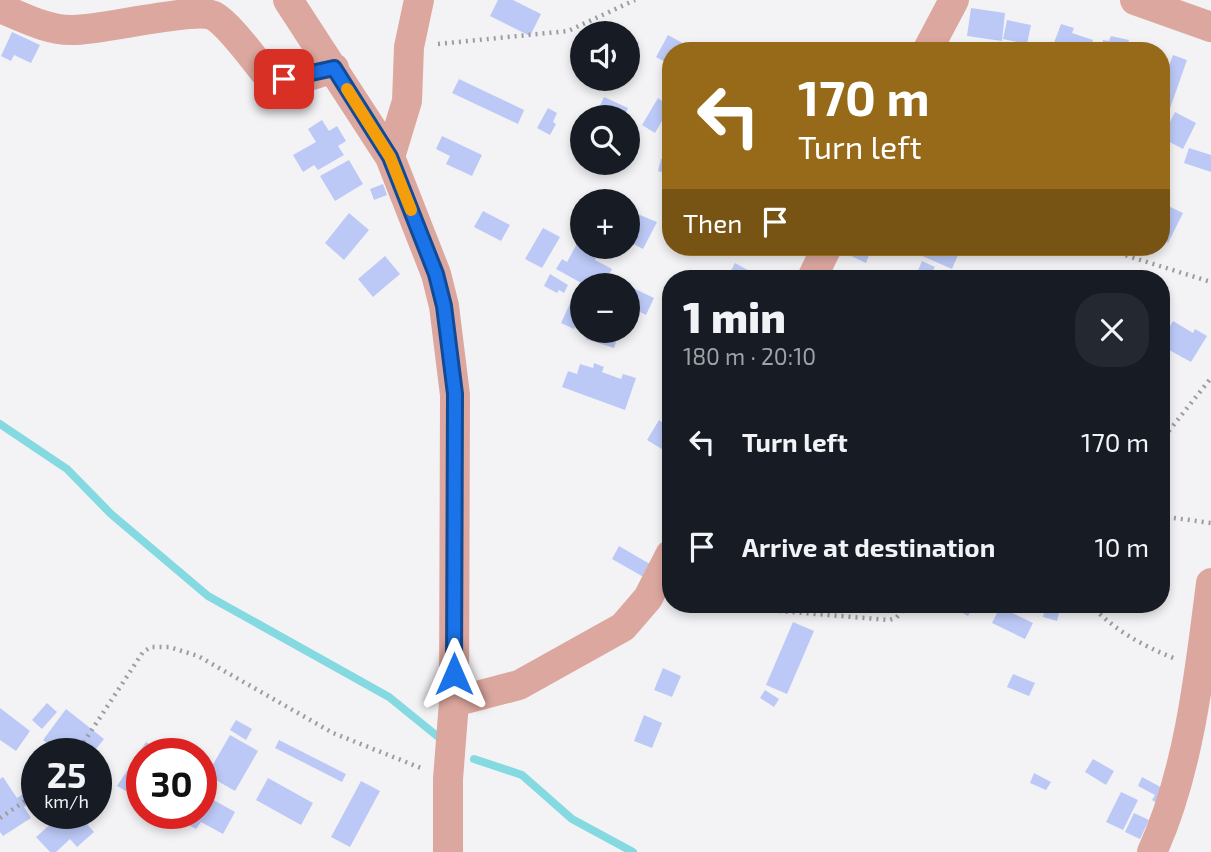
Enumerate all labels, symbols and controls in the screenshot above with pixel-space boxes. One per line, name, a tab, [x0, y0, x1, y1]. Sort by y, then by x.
map controls	[570, 21, 640, 343]
button: sound	[570, 21, 640, 91]
pin	[254, 49, 314, 109]
icon: arrive	[265, 60, 303, 98]
text: 170 m	[798, 67, 930, 126]
icon: left	[683, 70, 774, 161]
button: search	[570, 105, 640, 175]
text: Turn left	[798, 127, 922, 165]
button: +	[570, 189, 640, 259]
icon: arrive	[756, 203, 794, 241]
text: Then	[683, 207, 742, 238]
button: −	[570, 273, 640, 343]
text: 1 min	[683, 291, 786, 341]
button: close	[1075, 293, 1149, 367]
text: 180 m · 20:10	[683, 342, 816, 370]
icon: left	[683, 423, 721, 461]
text: Turn left	[742, 426, 848, 457]
text: 170 m	[1081, 426, 1149, 457]
icon: arrive	[683, 528, 721, 566]
text: Arrive at destination	[742, 531, 995, 562]
text: 10 m	[1094, 531, 1149, 562]
position arrow	[417, 637, 491, 711]
speed limit sign: 30	[126, 738, 217, 829]
text: 25	[47, 753, 86, 795]
text: km/h	[44, 790, 89, 812]

